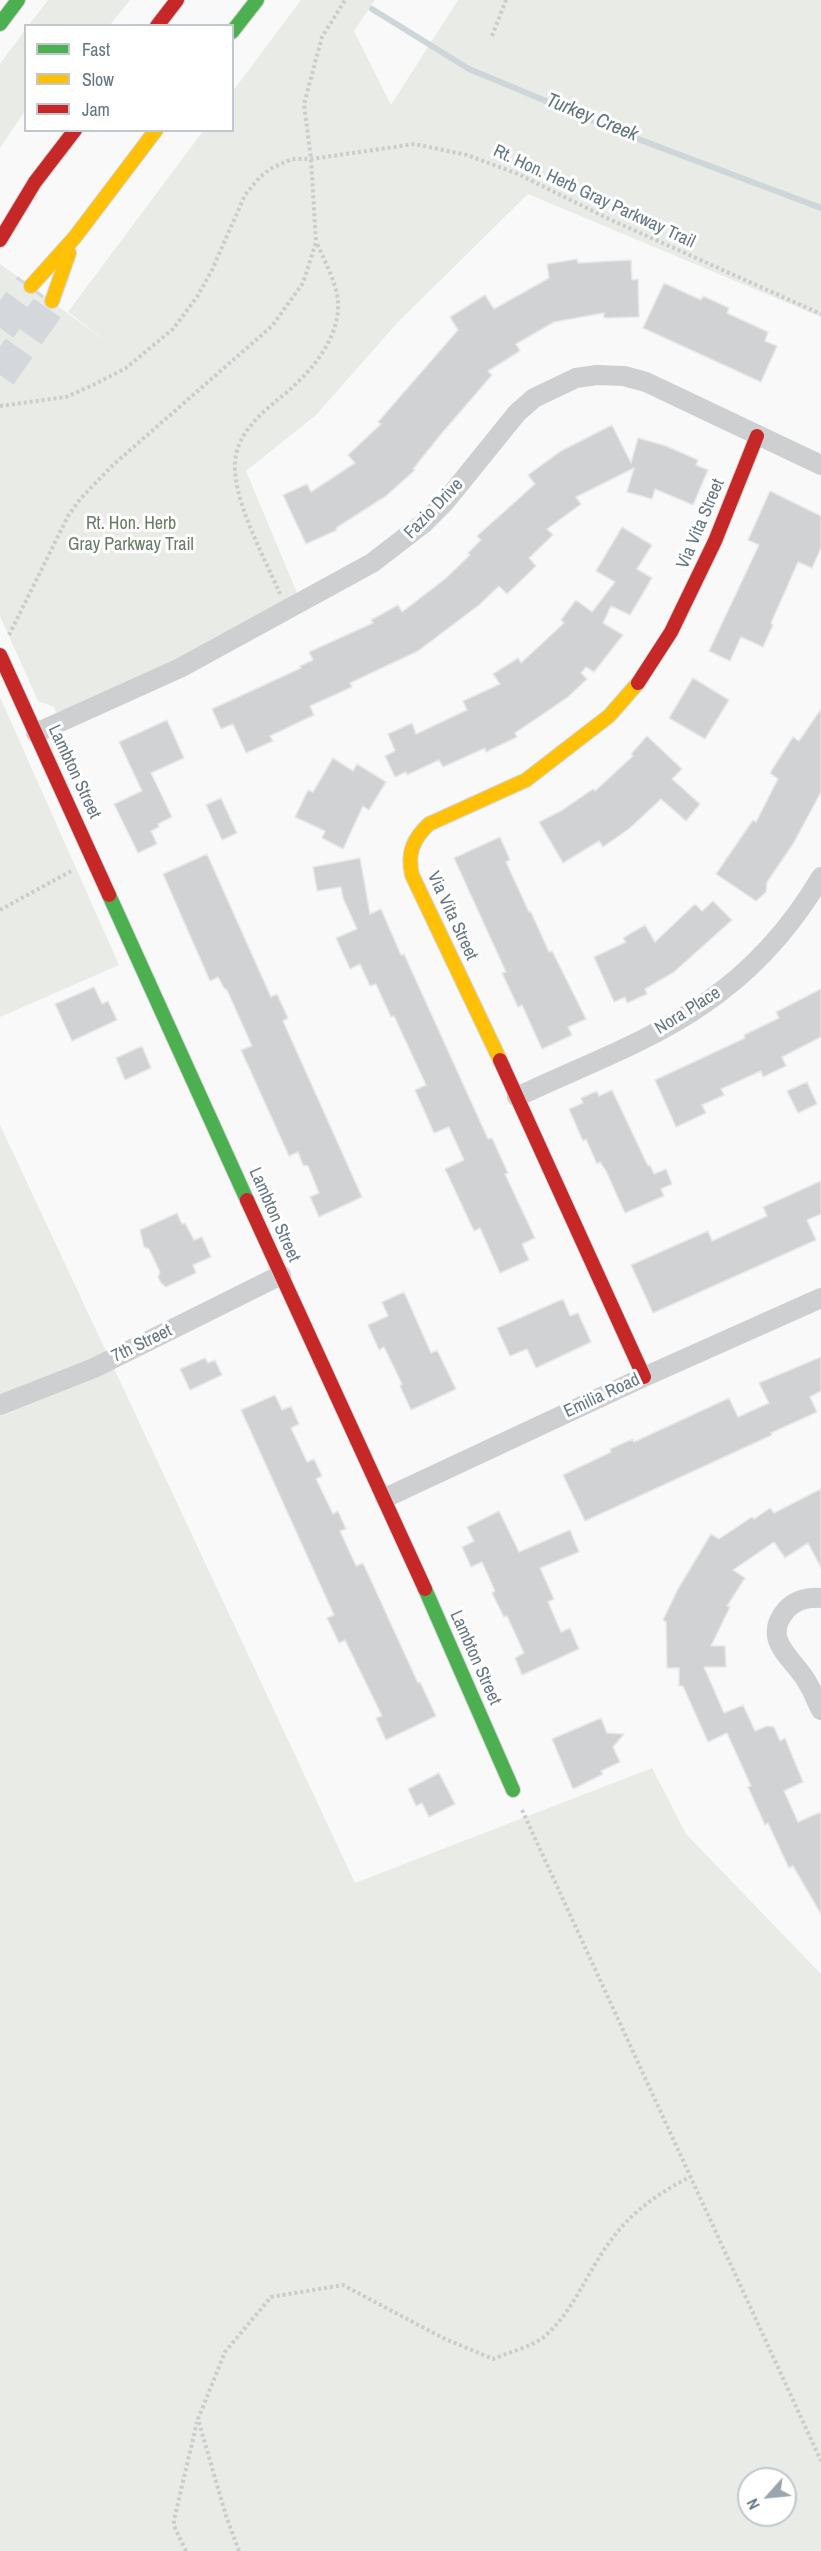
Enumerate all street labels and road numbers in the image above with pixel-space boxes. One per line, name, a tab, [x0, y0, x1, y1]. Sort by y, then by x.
street label: Rt. Hon. Herb Gray Parkway Trail	[490, 141, 698, 253]
street label: Fazio Drive	[400, 474, 468, 544]
street label: Via Vita Street	[672, 476, 730, 572]
street label: Lambton Street	[43, 722, 105, 822]
street label: Via Vita Street	[422, 868, 482, 964]
street label: Nora Place	[651, 982, 725, 1040]
street label: Lambton Street	[244, 1165, 304, 1265]
street label: 7th Street	[109, 1320, 175, 1368]
street label: Emilia Road	[561, 1369, 643, 1423]
street label: Lambton Street	[445, 1608, 505, 1708]

